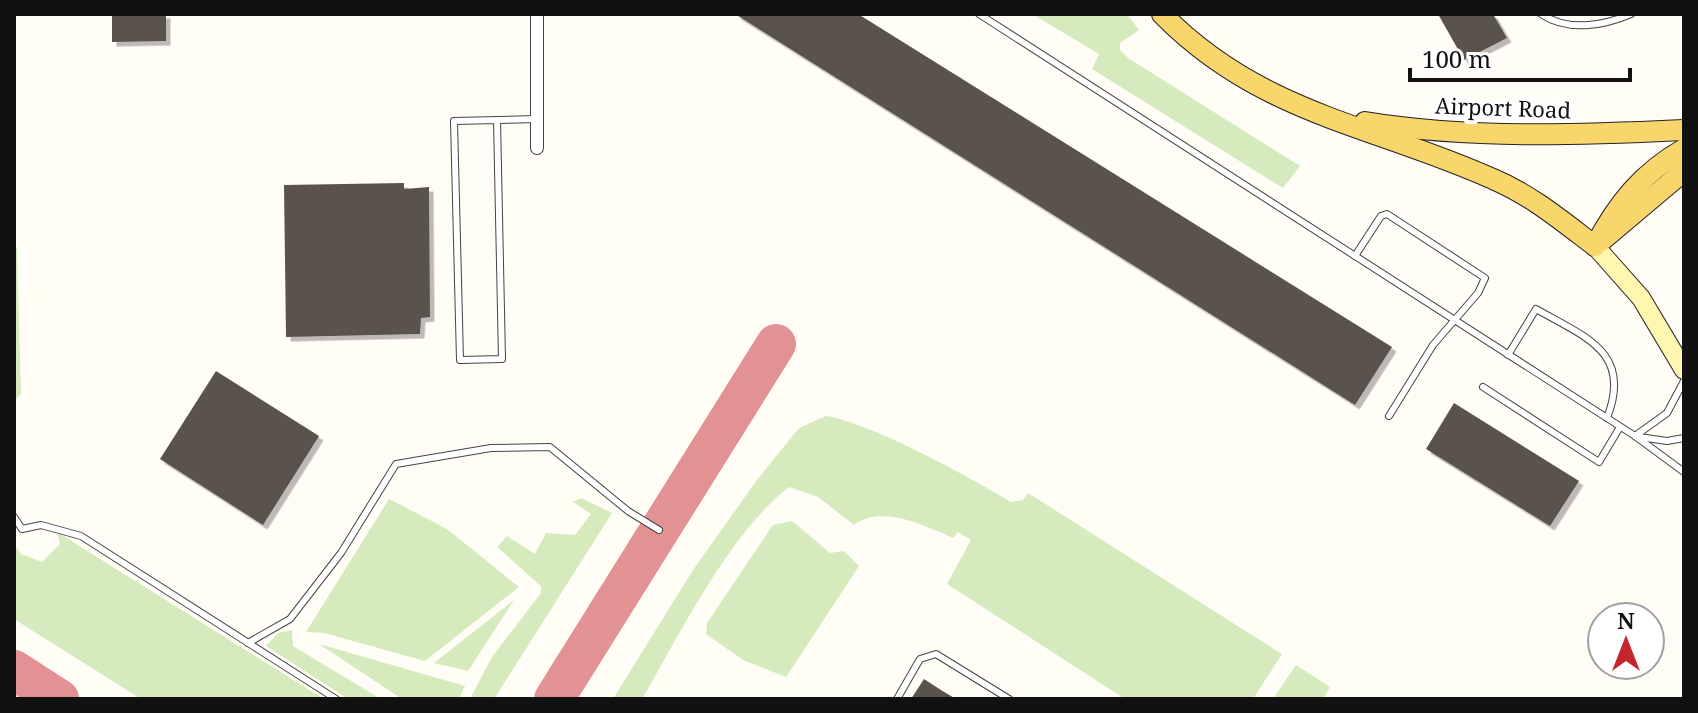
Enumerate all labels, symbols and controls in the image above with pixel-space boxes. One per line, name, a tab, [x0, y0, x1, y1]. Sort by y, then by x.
scale bar	[1410, 32, 1630, 82]
text: 100 m	[1422, 42, 1491, 75]
street label: Airport Road	[1435, 90, 1572, 124]
north arrow	[1586, 601, 1666, 681]
text: N	[1617, 605, 1635, 635]

